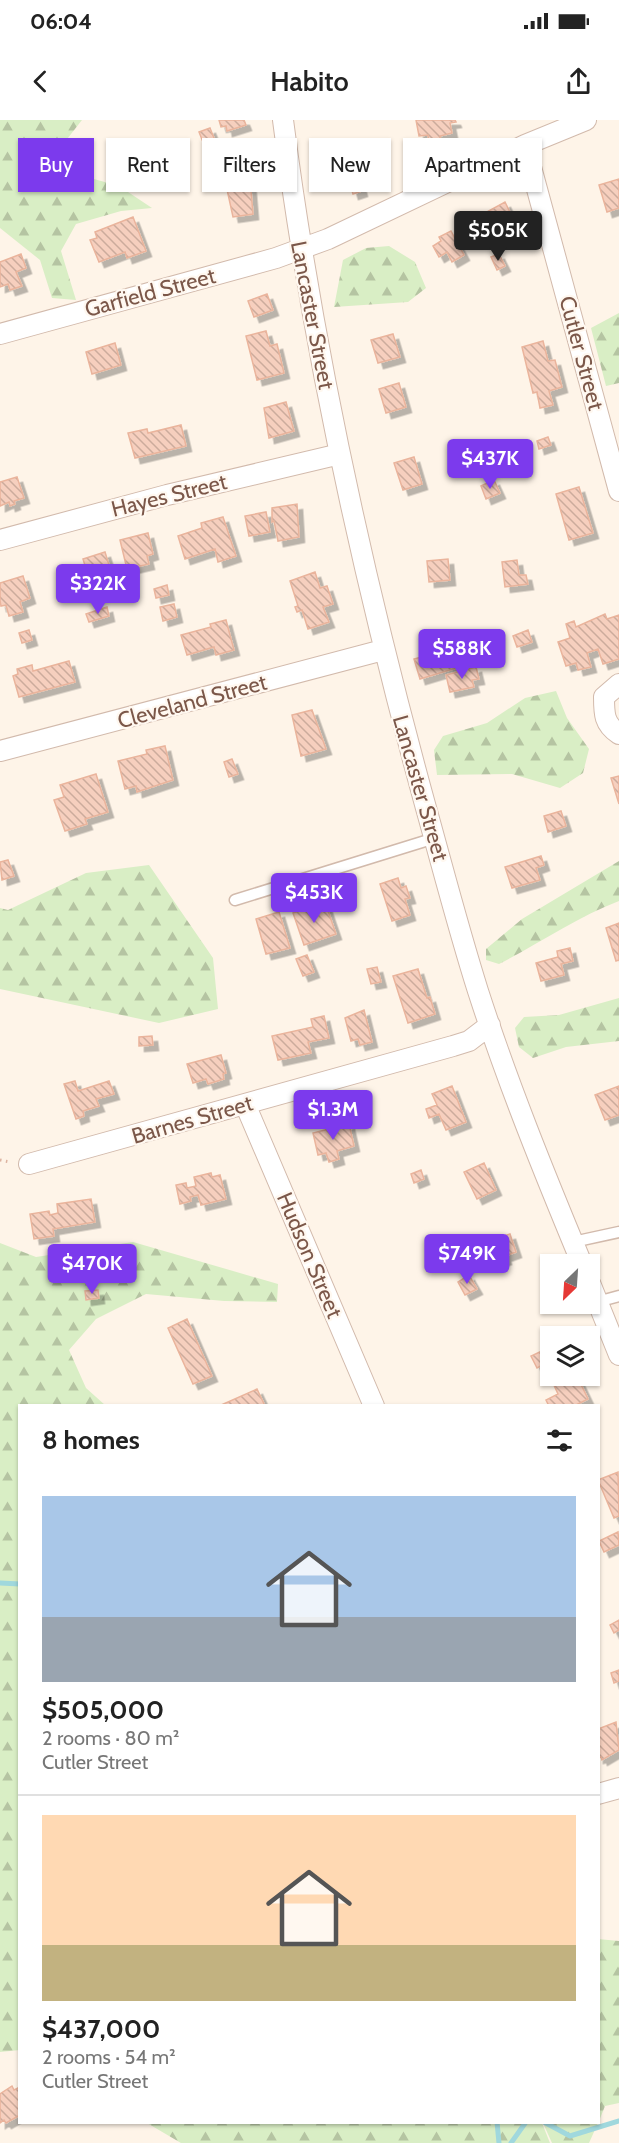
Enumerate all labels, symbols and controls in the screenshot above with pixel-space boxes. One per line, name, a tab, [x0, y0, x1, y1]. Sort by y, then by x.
text: 06:04	[30, 8, 92, 35]
icon: back	[24, 65, 57, 98]
text: Habito	[270, 65, 349, 98]
icon: share	[562, 65, 595, 98]
chip: Buy	[18, 138, 94, 192]
chip: Rent	[106, 138, 190, 192]
chip: Filters	[202, 138, 297, 192]
chip: New	[309, 138, 391, 192]
chip: Apartment	[403, 138, 542, 192]
pin: $505K	[456, 211, 540, 262]
text: $505K	[468, 218, 528, 242]
street label: Lancaster Street	[285, 239, 340, 392]
street label: Garfield Street	[82, 262, 219, 323]
street label: Cutler Street	[553, 293, 610, 414]
pin: $437K	[448, 439, 532, 490]
text: $437K	[461, 446, 519, 470]
street label: Hayes Street	[109, 468, 230, 523]
pin: $322K	[56, 564, 140, 615]
text: $322K	[70, 571, 126, 595]
pin: $588K	[420, 629, 504, 680]
text: $588K	[432, 636, 492, 660]
street label: Cleveland Street	[115, 668, 270, 734]
street label: Lancaster Street	[387, 712, 454, 865]
pin: $453K	[272, 873, 356, 924]
text: $453K	[285, 880, 343, 904]
street label: Barnes Street	[128, 1089, 256, 1150]
pin: $1.3M	[291, 1090, 375, 1141]
text: $1.3M	[308, 1097, 358, 1121]
street label: Hudson Street	[271, 1188, 348, 1323]
pin: $749K	[425, 1234, 509, 1285]
text: $749K	[438, 1241, 496, 1265]
pin: $470K	[50, 1244, 134, 1295]
text: $470K	[62, 1251, 122, 1275]
north arrow	[540, 1254, 600, 1314]
map controls	[540, 1254, 600, 1386]
button: layers	[540, 1326, 600, 1386]
text: 8 homes	[42, 1424, 140, 1456]
icon: filters	[543, 1424, 576, 1457]
icon: home	[255, 1535, 363, 1643]
text: $505,000	[42, 1694, 164, 1726]
text: 2 rooms · 80 m²	[42, 1726, 179, 1750]
text: Cutler Street	[42, 1750, 148, 1774]
icon: home	[255, 1854, 363, 1962]
text: $437,000	[42, 2013, 160, 2045]
text: 2 rooms · 54 m²	[42, 2045, 176, 2069]
text: Cutler Street	[42, 2069, 148, 2093]

